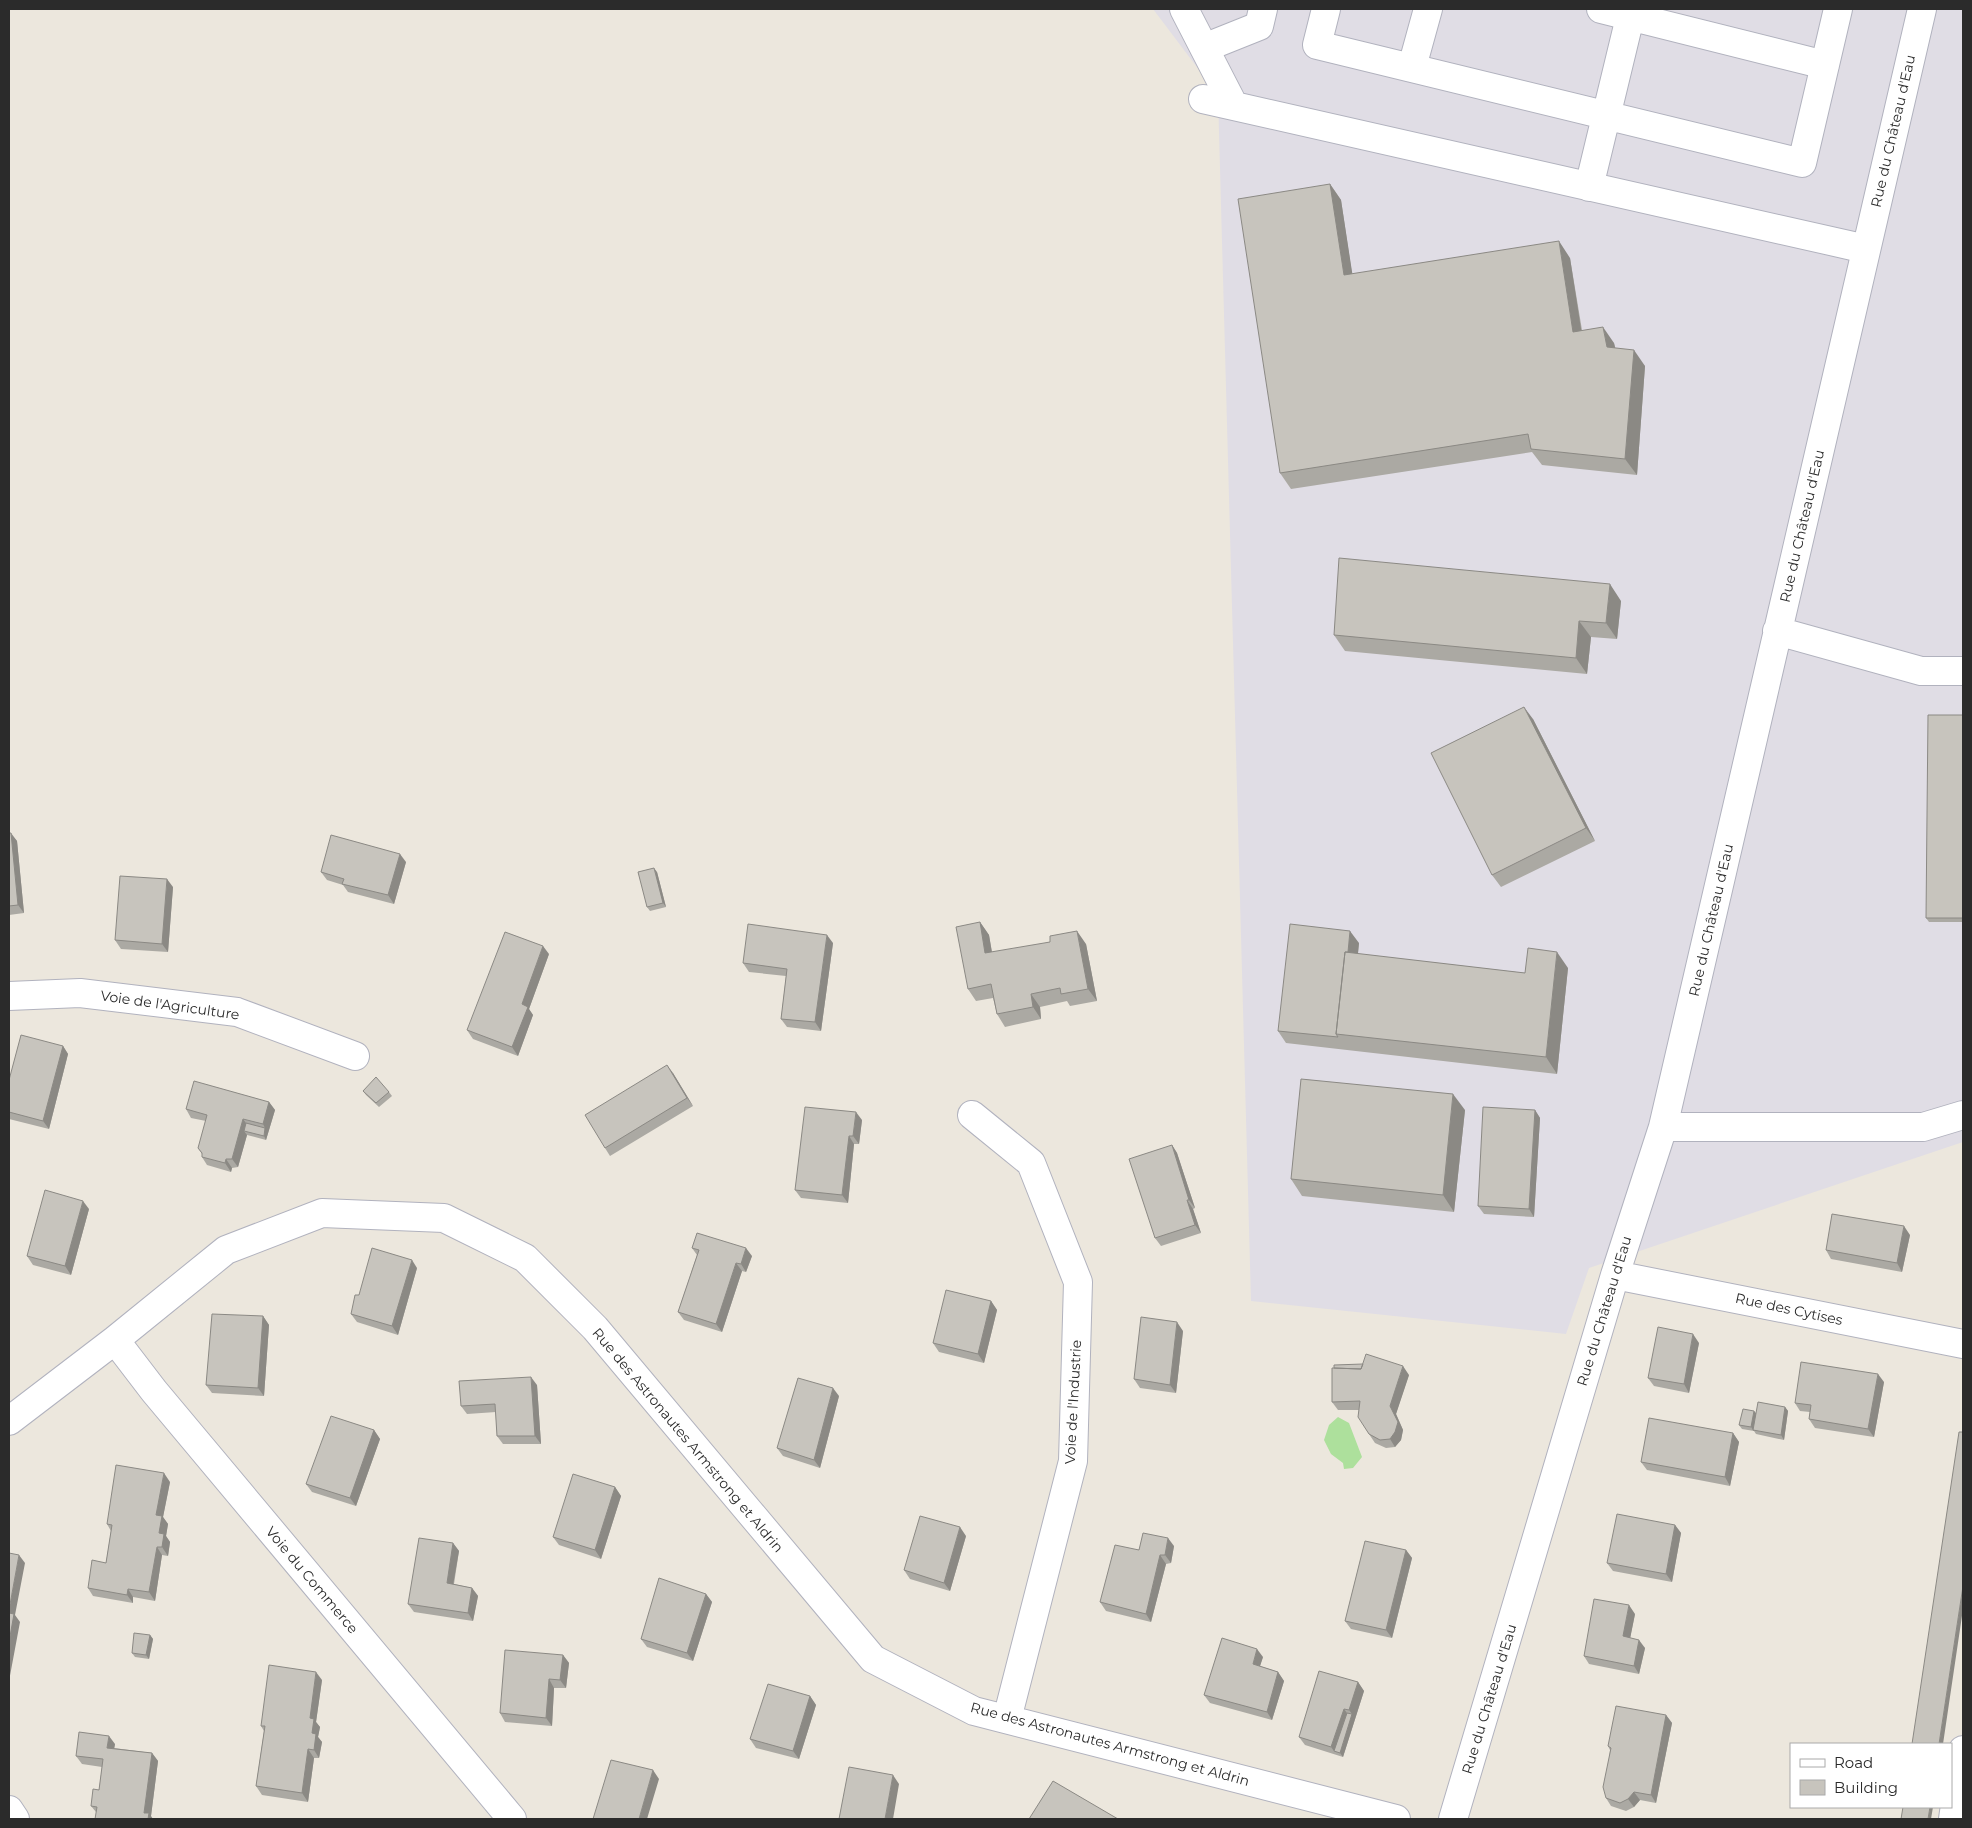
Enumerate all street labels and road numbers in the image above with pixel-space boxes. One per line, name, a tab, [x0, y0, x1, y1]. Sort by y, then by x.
street label: Rue du Château d'Eau	[1867, 53, 1919, 209]
street label: Rue du Château d'Eau	[1776, 448, 1828, 604]
street label: Rue du Château d'Eau	[1685, 842, 1737, 998]
street label: Voie de l'Agriculture	[99, 986, 241, 1024]
street label: Rue du Château d'Eau	[1573, 1234, 1635, 1388]
street label: Rue des Cytises	[1734, 1289, 1844, 1329]
street label: Rue des Astronautes Armstrong et Aldrin	[589, 1324, 787, 1556]
street label: Voie de l'Industrie	[1061, 1339, 1085, 1465]
street label: Voie du Commerce	[262, 1523, 362, 1637]
street label: Rue du Château d'Eau	[1458, 1622, 1520, 1776]
street label: Rue des Astronautes Armstrong et Aldrin	[969, 1698, 1251, 1790]

